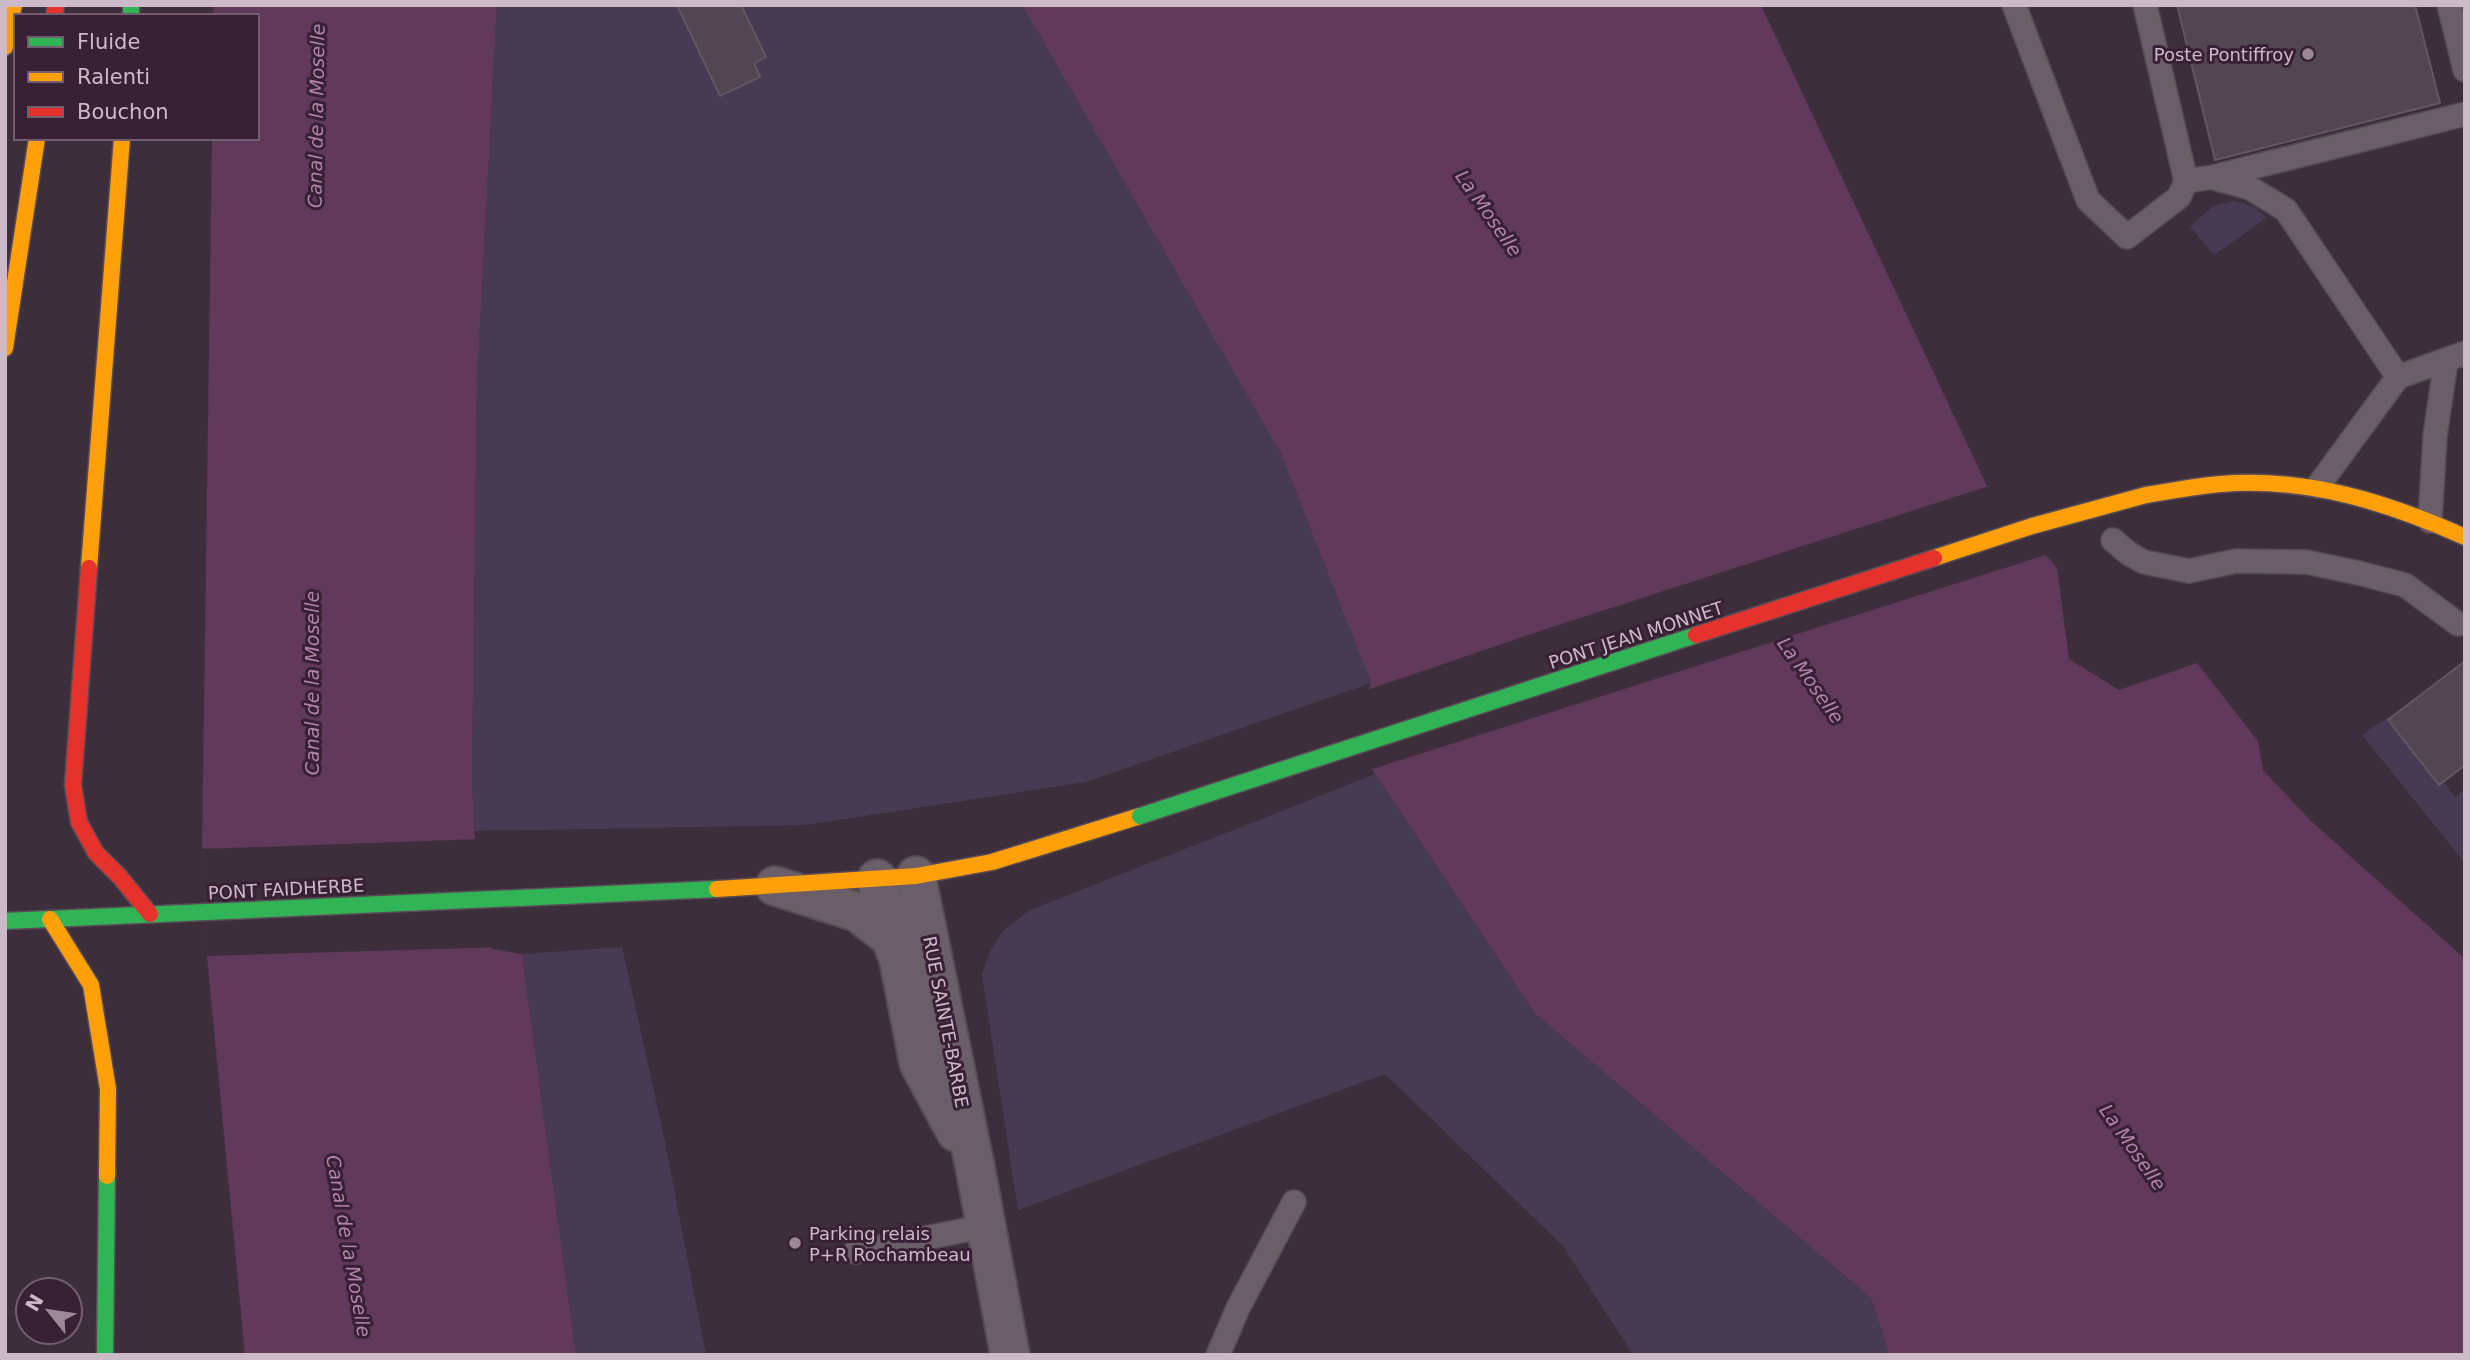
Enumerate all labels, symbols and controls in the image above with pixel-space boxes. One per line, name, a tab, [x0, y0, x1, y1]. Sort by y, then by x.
legend	[14, 14, 259, 140]
water label: Canal de la Moselle	[303, 24, 329, 208]
text: Fluide	[77, 30, 140, 54]
place label: Poste Pontiffroy	[2154, 44, 2294, 65]
marker: Poste Pontiffroy	[2300, 46, 2316, 62]
text: Ralenti	[77, 65, 150, 89]
text: Bouchon	[77, 100, 169, 124]
water label: La Moselle	[1451, 166, 1527, 260]
water label: Canal de la Moselle	[301, 591, 323, 775]
street label: PONT JEAN MONNET	[1546, 597, 1727, 673]
water label: La Moselle	[1773, 633, 1849, 727]
street label: PONT FAIDHERBE	[207, 874, 365, 904]
street label: RUE SAINTE-BARBE	[919, 934, 973, 1110]
water label: La Moselle	[2095, 1100, 2171, 1194]
water label: Canal de la Moselle	[322, 1153, 376, 1339]
place label: Parking relais P+R Rochambeau	[809, 1223, 971, 1265]
marker: Parking relais P+R Rochambeau	[787, 1235, 803, 1251]
north arrow	[14, 1276, 84, 1346]
text: N	[21, 1290, 48, 1315]

